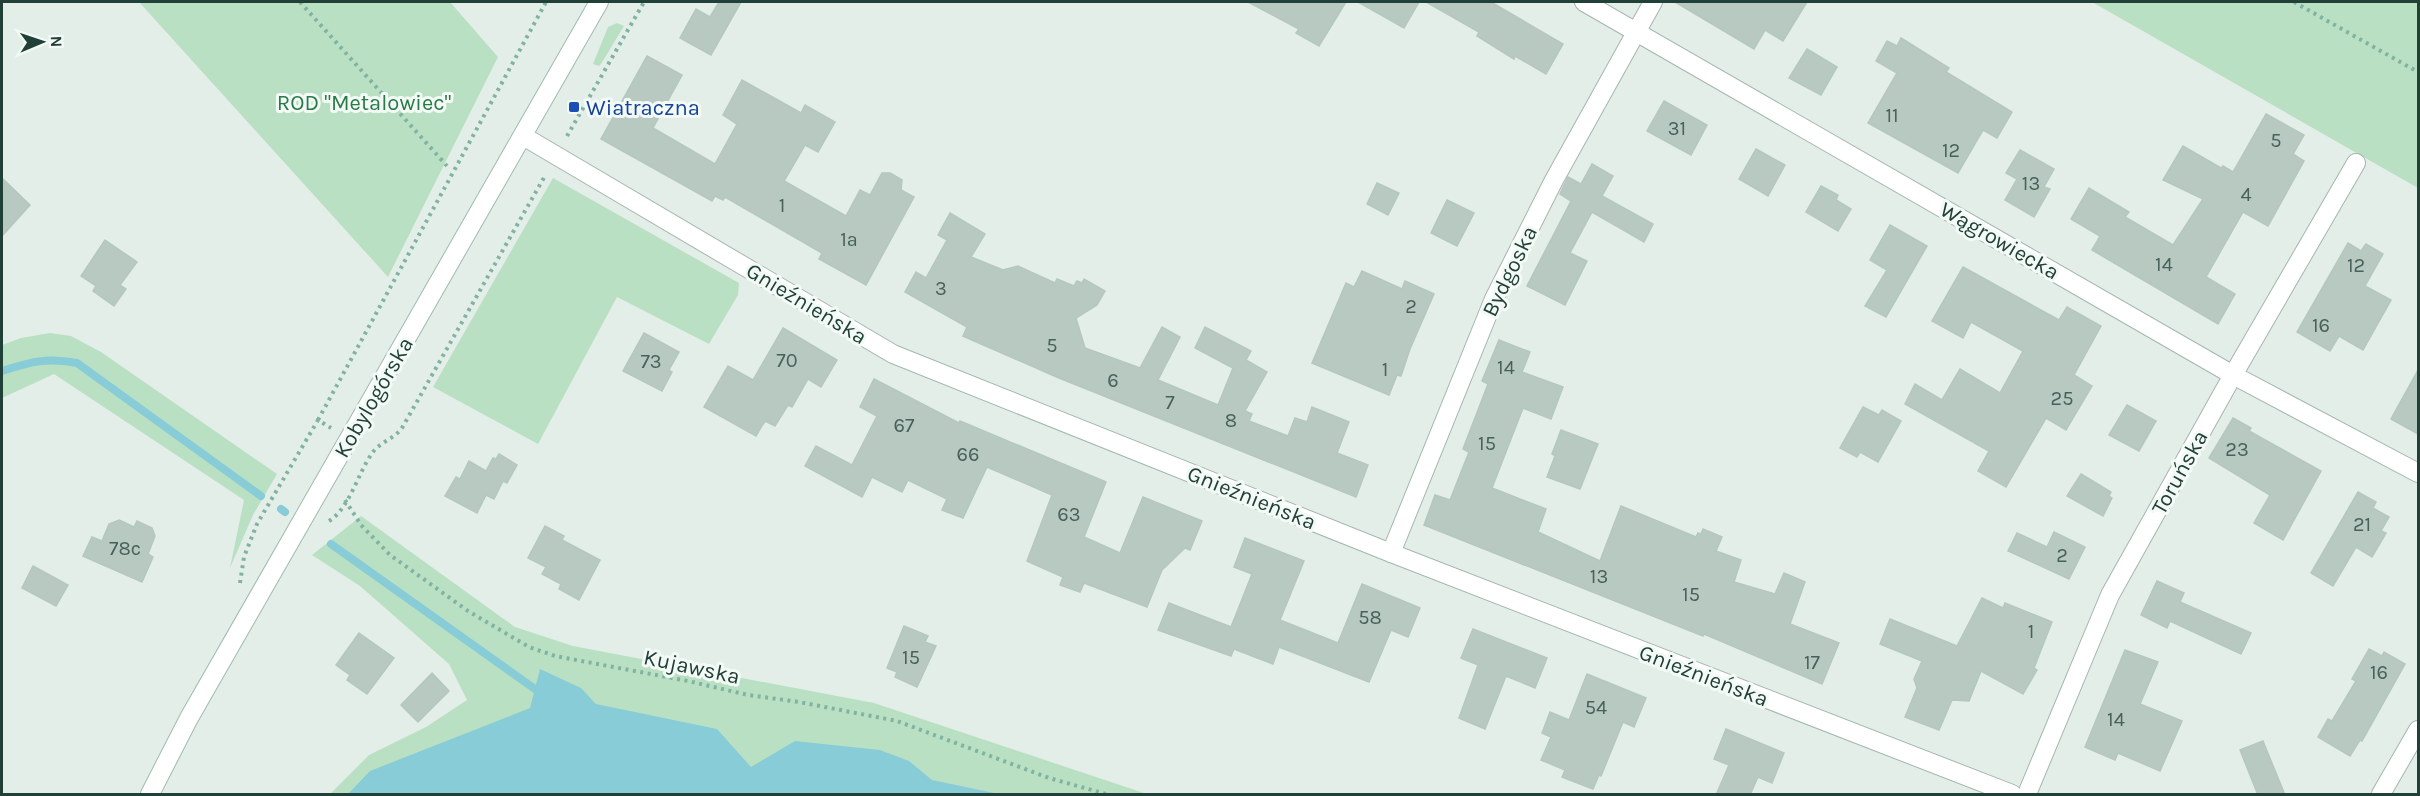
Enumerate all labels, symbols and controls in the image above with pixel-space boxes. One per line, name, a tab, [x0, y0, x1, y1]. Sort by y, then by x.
north arrow	[12, 12, 72, 72]
text: N	[47, 35, 66, 48]
park label: ROD "Metalowiec"	[277, 90, 452, 116]
place label: Wiatraczna	[586, 95, 700, 121]
marker: Wiatraczna	[567, 100, 581, 114]
house number: 11	[1885, 104, 1899, 127]
house number: 31	[1668, 117, 1686, 140]
house number: 5	[2270, 129, 2282, 152]
house number: 12	[1942, 139, 1960, 162]
house number: 13	[2022, 172, 2040, 195]
house number: 4	[2240, 183, 2252, 206]
house number: 1	[779, 194, 785, 217]
street label: Wągrowiecka	[1935, 196, 2064, 285]
street label: Bydgoska	[1477, 222, 1543, 321]
house number: 1a	[840, 228, 858, 251]
house number: 14	[2155, 253, 2173, 276]
house number: 12	[2347, 254, 2365, 277]
street label: Gnieźnieńska	[741, 258, 872, 350]
house number: 3	[935, 277, 947, 300]
house number: 2	[1405, 295, 1417, 318]
house number: 16	[2312, 314, 2330, 337]
street label: Kobylogórska	[329, 332, 419, 463]
house number: 5	[1046, 334, 1058, 357]
house number: 70	[776, 349, 798, 372]
house number: 73	[640, 350, 662, 373]
house number: 14	[1497, 356, 1515, 379]
house number: 1	[1382, 358, 1388, 381]
house number: 6	[1107, 369, 1119, 392]
house number: 25	[2051, 387, 2073, 410]
house number: 7	[1165, 391, 1175, 414]
house number: 8	[1225, 409, 1237, 432]
house number: 67	[894, 414, 915, 437]
street label: Toruńska	[2146, 426, 2214, 519]
house number: 15	[1478, 432, 1496, 455]
house number: 23	[2225, 438, 2249, 461]
house number: 66	[957, 443, 979, 466]
street label: Gnieźnieńska	[1184, 460, 1320, 535]
house number: 63	[1057, 503, 1081, 526]
house number: 21	[2353, 513, 2371, 536]
house number: 78c	[109, 537, 141, 560]
house number: 2	[2056, 544, 2068, 567]
house number: 13	[1590, 565, 1608, 588]
house number: 15	[1682, 583, 1700, 606]
house number: 58	[1358, 606, 1382, 629]
house number: 1	[2028, 620, 2034, 643]
street label: Gnieźnieńska	[1635, 639, 1772, 712]
street label: Kujawska	[641, 644, 742, 690]
house number: 15	[902, 646, 920, 669]
house number: 17	[1804, 651, 1821, 674]
house number: 16	[2370, 661, 2388, 684]
house number: 54	[1585, 696, 1607, 719]
house number: 14	[2107, 708, 2125, 731]

